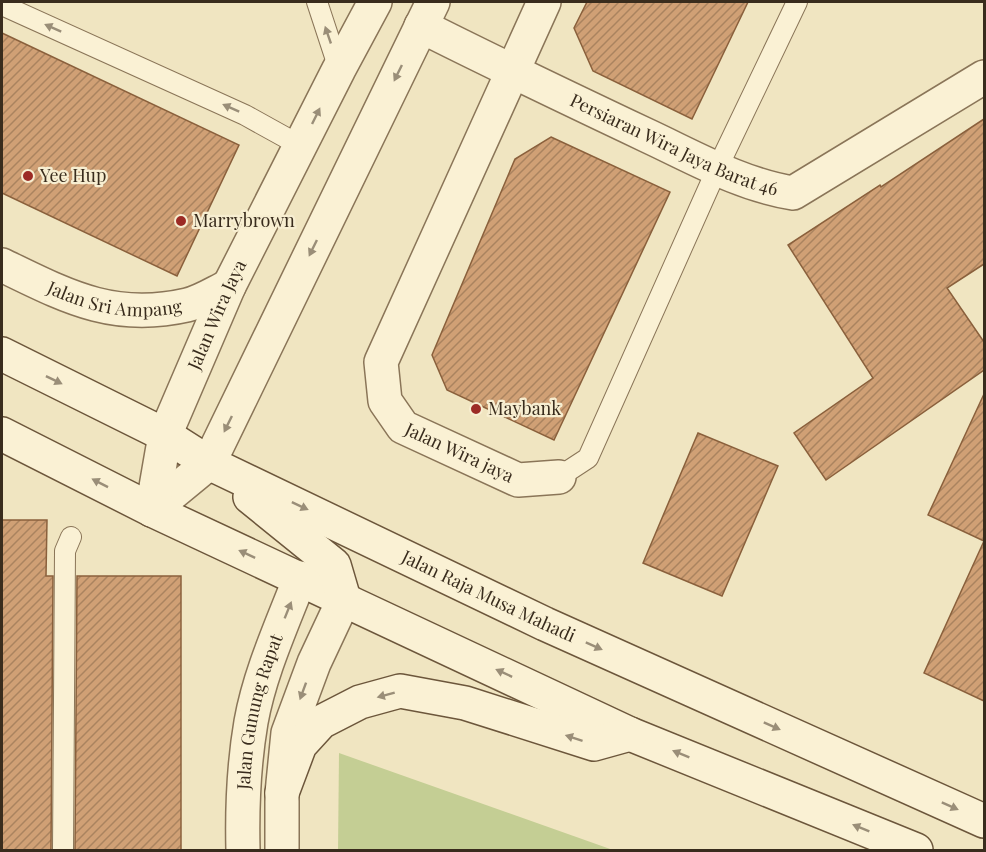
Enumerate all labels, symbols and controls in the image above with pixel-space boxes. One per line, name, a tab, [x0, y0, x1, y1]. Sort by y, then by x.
one-way arrow	[44, 24, 61, 33]
one-way arrow	[323, 26, 332, 44]
one-way arrow	[394, 64, 403, 81]
street label: Persiaran Wira Jaya Barat 46	[566, 88, 781, 201]
one-way arrow	[222, 104, 239, 113]
one-way arrow	[311, 108, 320, 125]
place label: Yee Hup	[39, 163, 106, 187]
marker: Yee Hup	[21, 169, 35, 183]
place label: Marrybrown	[193, 208, 295, 232]
marker: Marrybrown	[174, 214, 188, 228]
one-way arrow	[309, 240, 318, 257]
street label: Jalan Wira Jaya	[181, 255, 251, 374]
street label: Jalan Sri Ampang	[43, 275, 184, 322]
one-way arrow	[45, 374, 63, 384]
place label: Maybank	[488, 396, 561, 420]
marker: Maybank	[469, 402, 483, 416]
one-way arrow	[223, 415, 233, 432]
street label: Jalan Wira jaya	[401, 416, 518, 487]
one-way arrow	[91, 479, 108, 488]
one-way arrow	[291, 502, 308, 511]
street label: Jalan Raja Musa Mahadi	[397, 544, 580, 647]
one-way arrow	[239, 549, 256, 558]
one-way arrow	[283, 600, 293, 618]
street label: Jalan Gunung Rapat	[231, 630, 288, 791]
one-way arrow	[586, 641, 604, 651]
one-way arrow	[495, 669, 512, 678]
one-way arrow	[298, 682, 308, 700]
one-way arrow	[377, 691, 395, 700]
one-way arrow	[763, 722, 781, 731]
one-way arrow	[565, 733, 583, 742]
one-way arrow	[672, 749, 690, 758]
one-way arrow	[941, 801, 958, 810]
one-way arrow	[852, 823, 870, 833]

